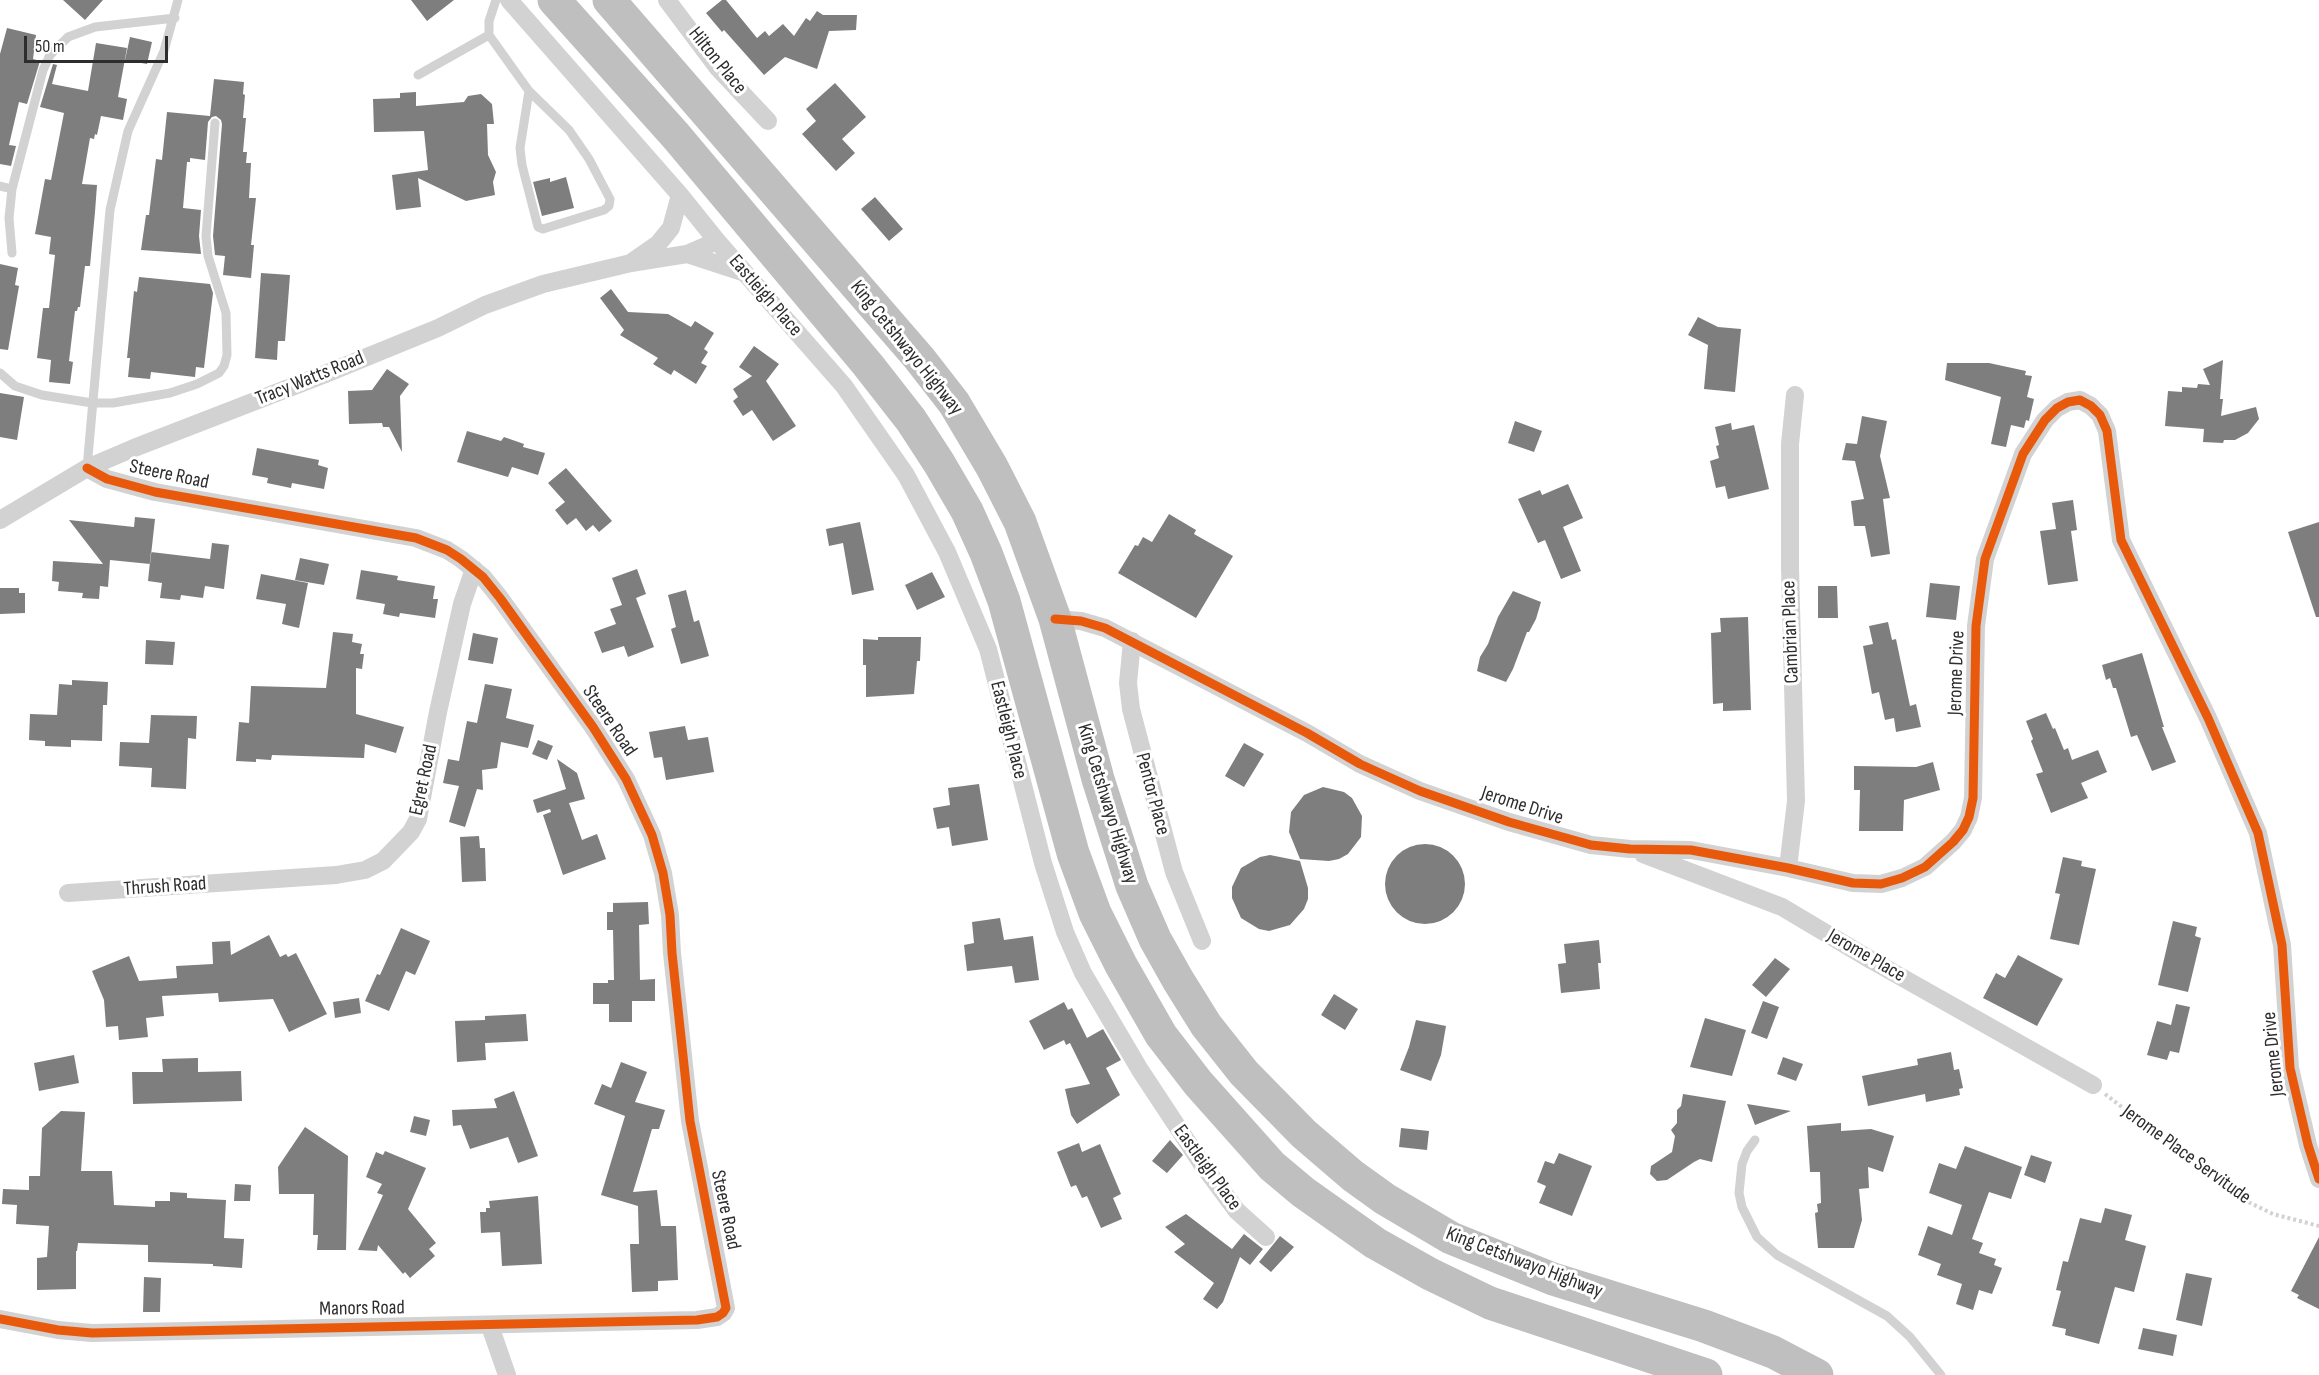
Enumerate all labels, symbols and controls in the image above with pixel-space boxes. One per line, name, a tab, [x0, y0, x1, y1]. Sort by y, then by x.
street label: Hilton Place	[683, 23, 751, 99]
scale bar	[27, 24, 171, 62]
text: 50 m	[35, 36, 65, 57]
street label: Eastleigh Place	[723, 250, 807, 342]
street label: King Cetshwayo Highway	[844, 276, 968, 420]
street label: Tracy Watts Road	[252, 346, 368, 412]
street label: Steere Road	[127, 455, 211, 495]
street label: Cambrian Place	[1777, 580, 1805, 684]
street label: Jerome Drive	[1944, 630, 1970, 716]
street label: Eastleigh Place	[984, 679, 1032, 781]
street label: Steere Road	[577, 681, 641, 761]
street label: King Cetshwayo Highway	[1071, 721, 1143, 887]
street label: Egret Road	[405, 742, 443, 818]
street label: Pentor Place	[1130, 750, 1174, 838]
street label: Jerome Drive	[1478, 781, 1566, 831]
street label: Thrush Road	[123, 872, 207, 902]
street label: Jerome Place	[1823, 924, 1909, 988]
street label: Jerome Drive	[2258, 1011, 2290, 1097]
street label: Jerome Place Servitude	[2117, 1100, 2255, 1210]
street label: Eastleigh Place	[1168, 1121, 1246, 1215]
street label: Steere Road	[705, 1168, 745, 1252]
street label: King Cetshwayo Highway	[1442, 1222, 1606, 1304]
street label: Manors Road	[319, 1296, 405, 1322]

